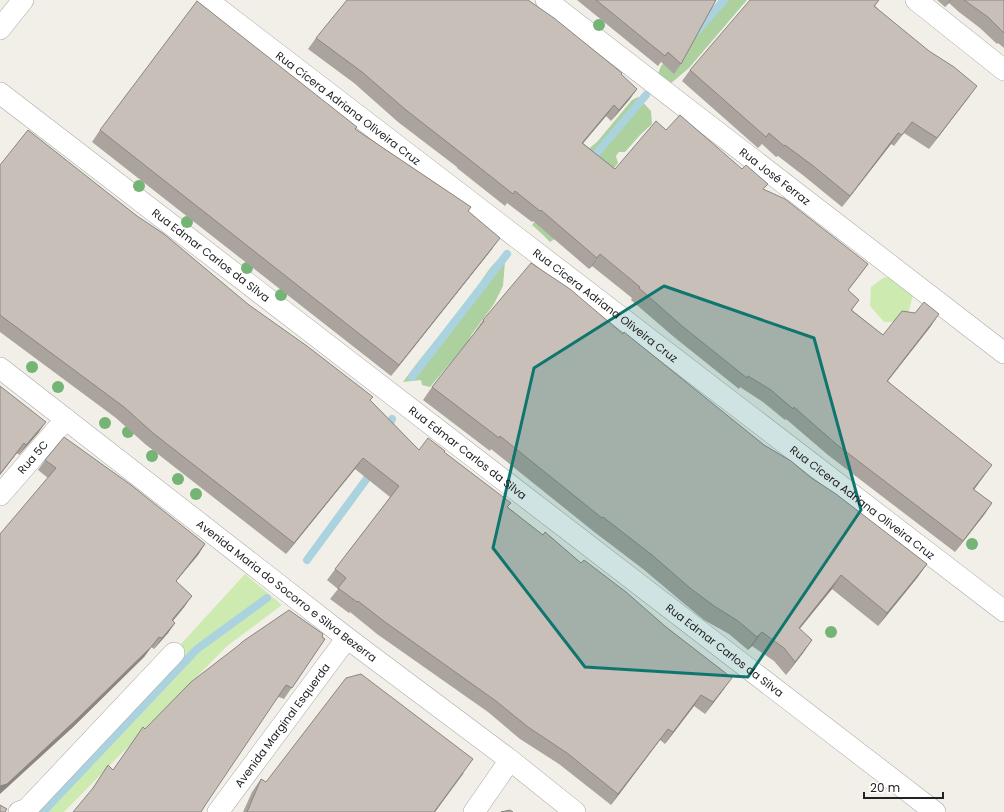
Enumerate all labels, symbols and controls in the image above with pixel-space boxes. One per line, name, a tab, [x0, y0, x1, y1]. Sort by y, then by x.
street label: Rua Cícera Adriana Oliveira Cruz	[272, 48, 424, 169]
street label: Rua José Ferraz	[736, 144, 814, 209]
street label: Rua Edmar Carlos da Silva	[149, 205, 273, 306]
street label: Rua Cícera Adriana Oliveira Cruz	[530, 245, 681, 366]
street label: Rua Edmar Carlos da Silva	[405, 402, 530, 503]
street label: Rua 5C	[14, 437, 52, 477]
street label: Rua Cícera Adriana Oliveira Cruz	[787, 442, 938, 563]
street label: Avenida Maria do Socorro e Silva Bezerra	[193, 516, 380, 666]
street label: Rua Edmar Carlos da Silva	[662, 600, 787, 701]
street label: Avenida Marginal Esquerda	[231, 660, 334, 791]
scale bar	[864, 774, 943, 800]
text: 20 m	[870, 779, 900, 796]

